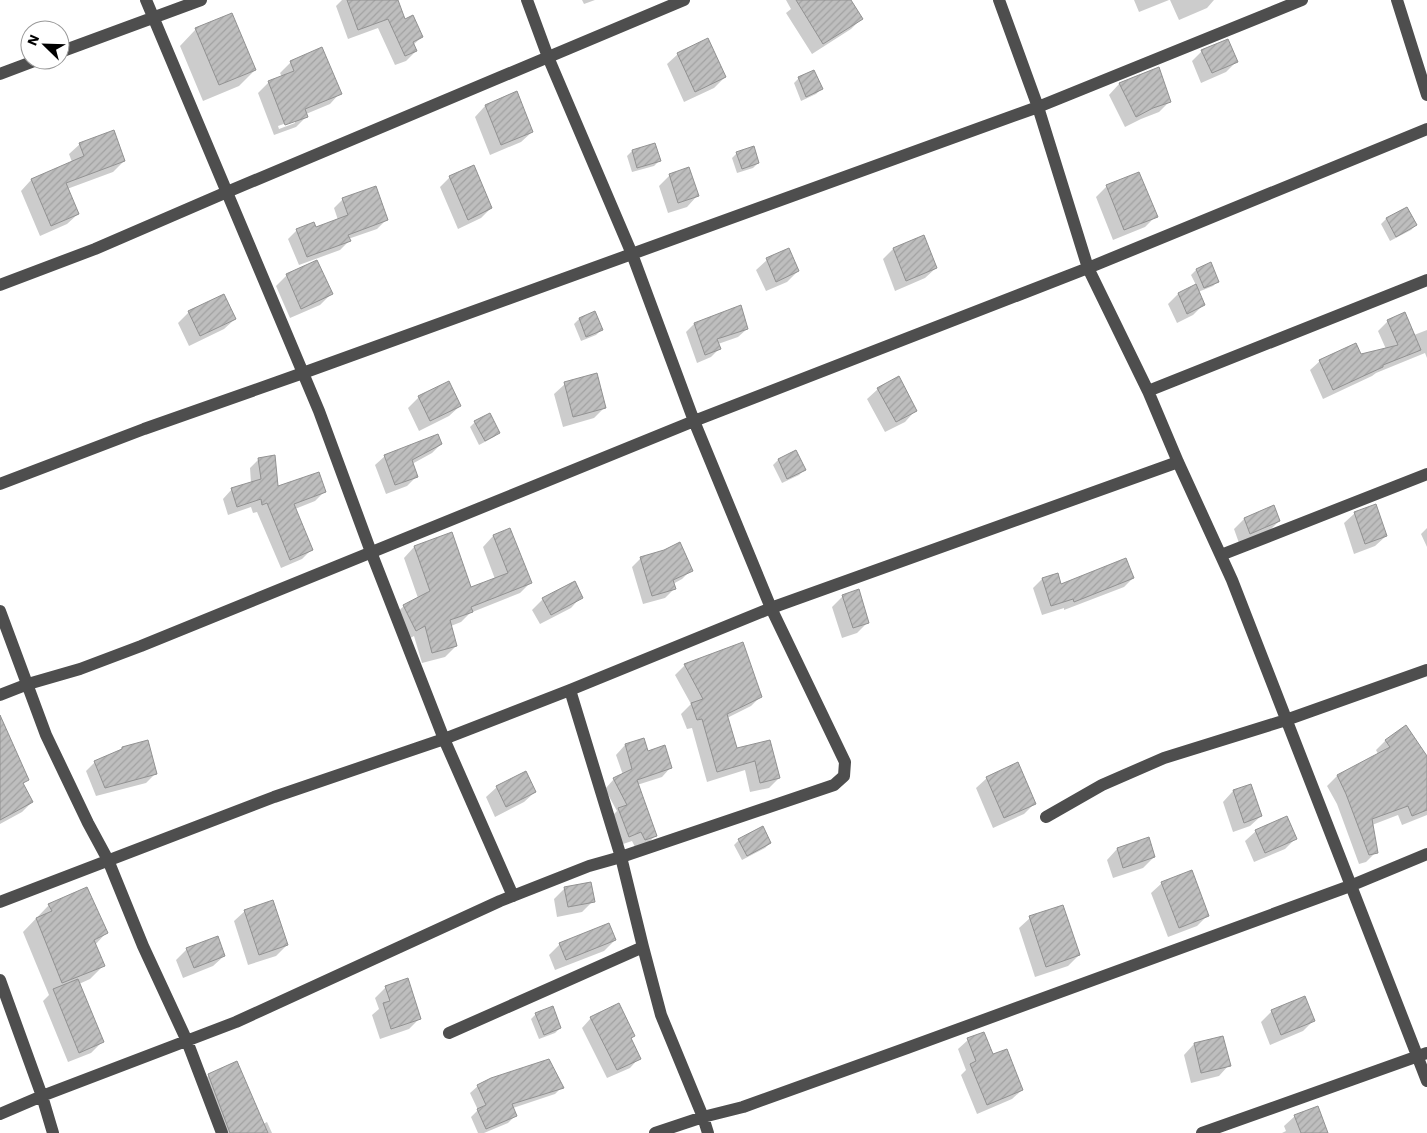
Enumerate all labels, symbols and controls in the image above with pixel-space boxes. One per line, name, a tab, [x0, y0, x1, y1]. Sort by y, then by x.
north arrow	[20, 20, 70, 70]
text: N	[24, 32, 42, 48]

